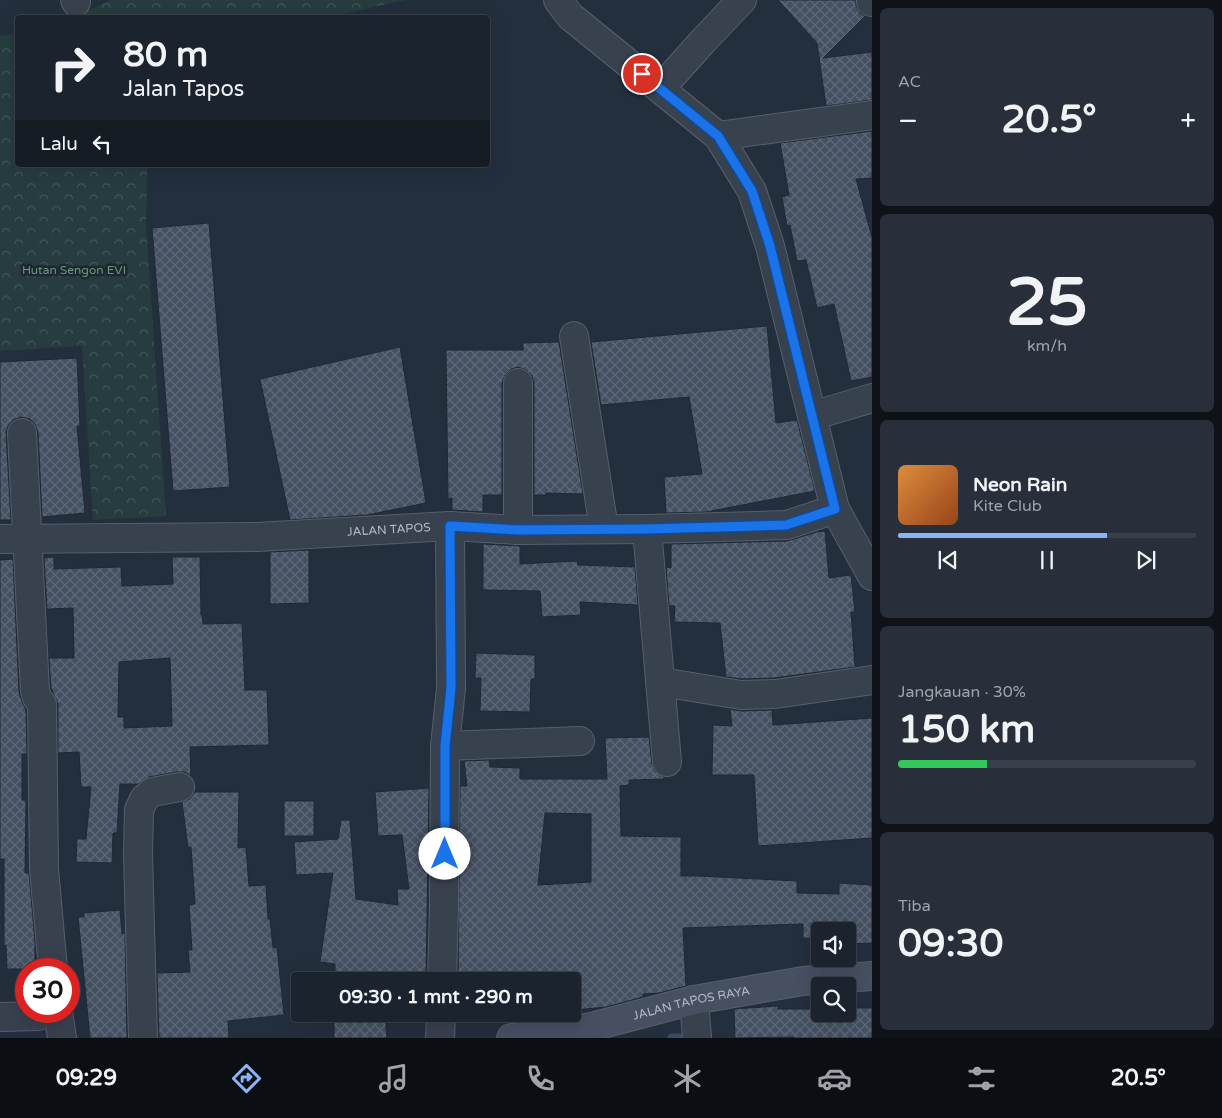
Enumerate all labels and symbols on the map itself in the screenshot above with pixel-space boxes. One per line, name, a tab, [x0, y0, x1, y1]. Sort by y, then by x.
pin	[621, 53, 663, 95]
park label: Hutan Sengon EVI	[22, 263, 126, 277]
street label: JALAN TAPOS	[347, 520, 431, 539]
position arrow	[418, 827, 470, 879]
speed limit sign: 30	[15, 958, 80, 1023]
street label: JALAN TAPOS RAYA	[631, 983, 751, 1023]

